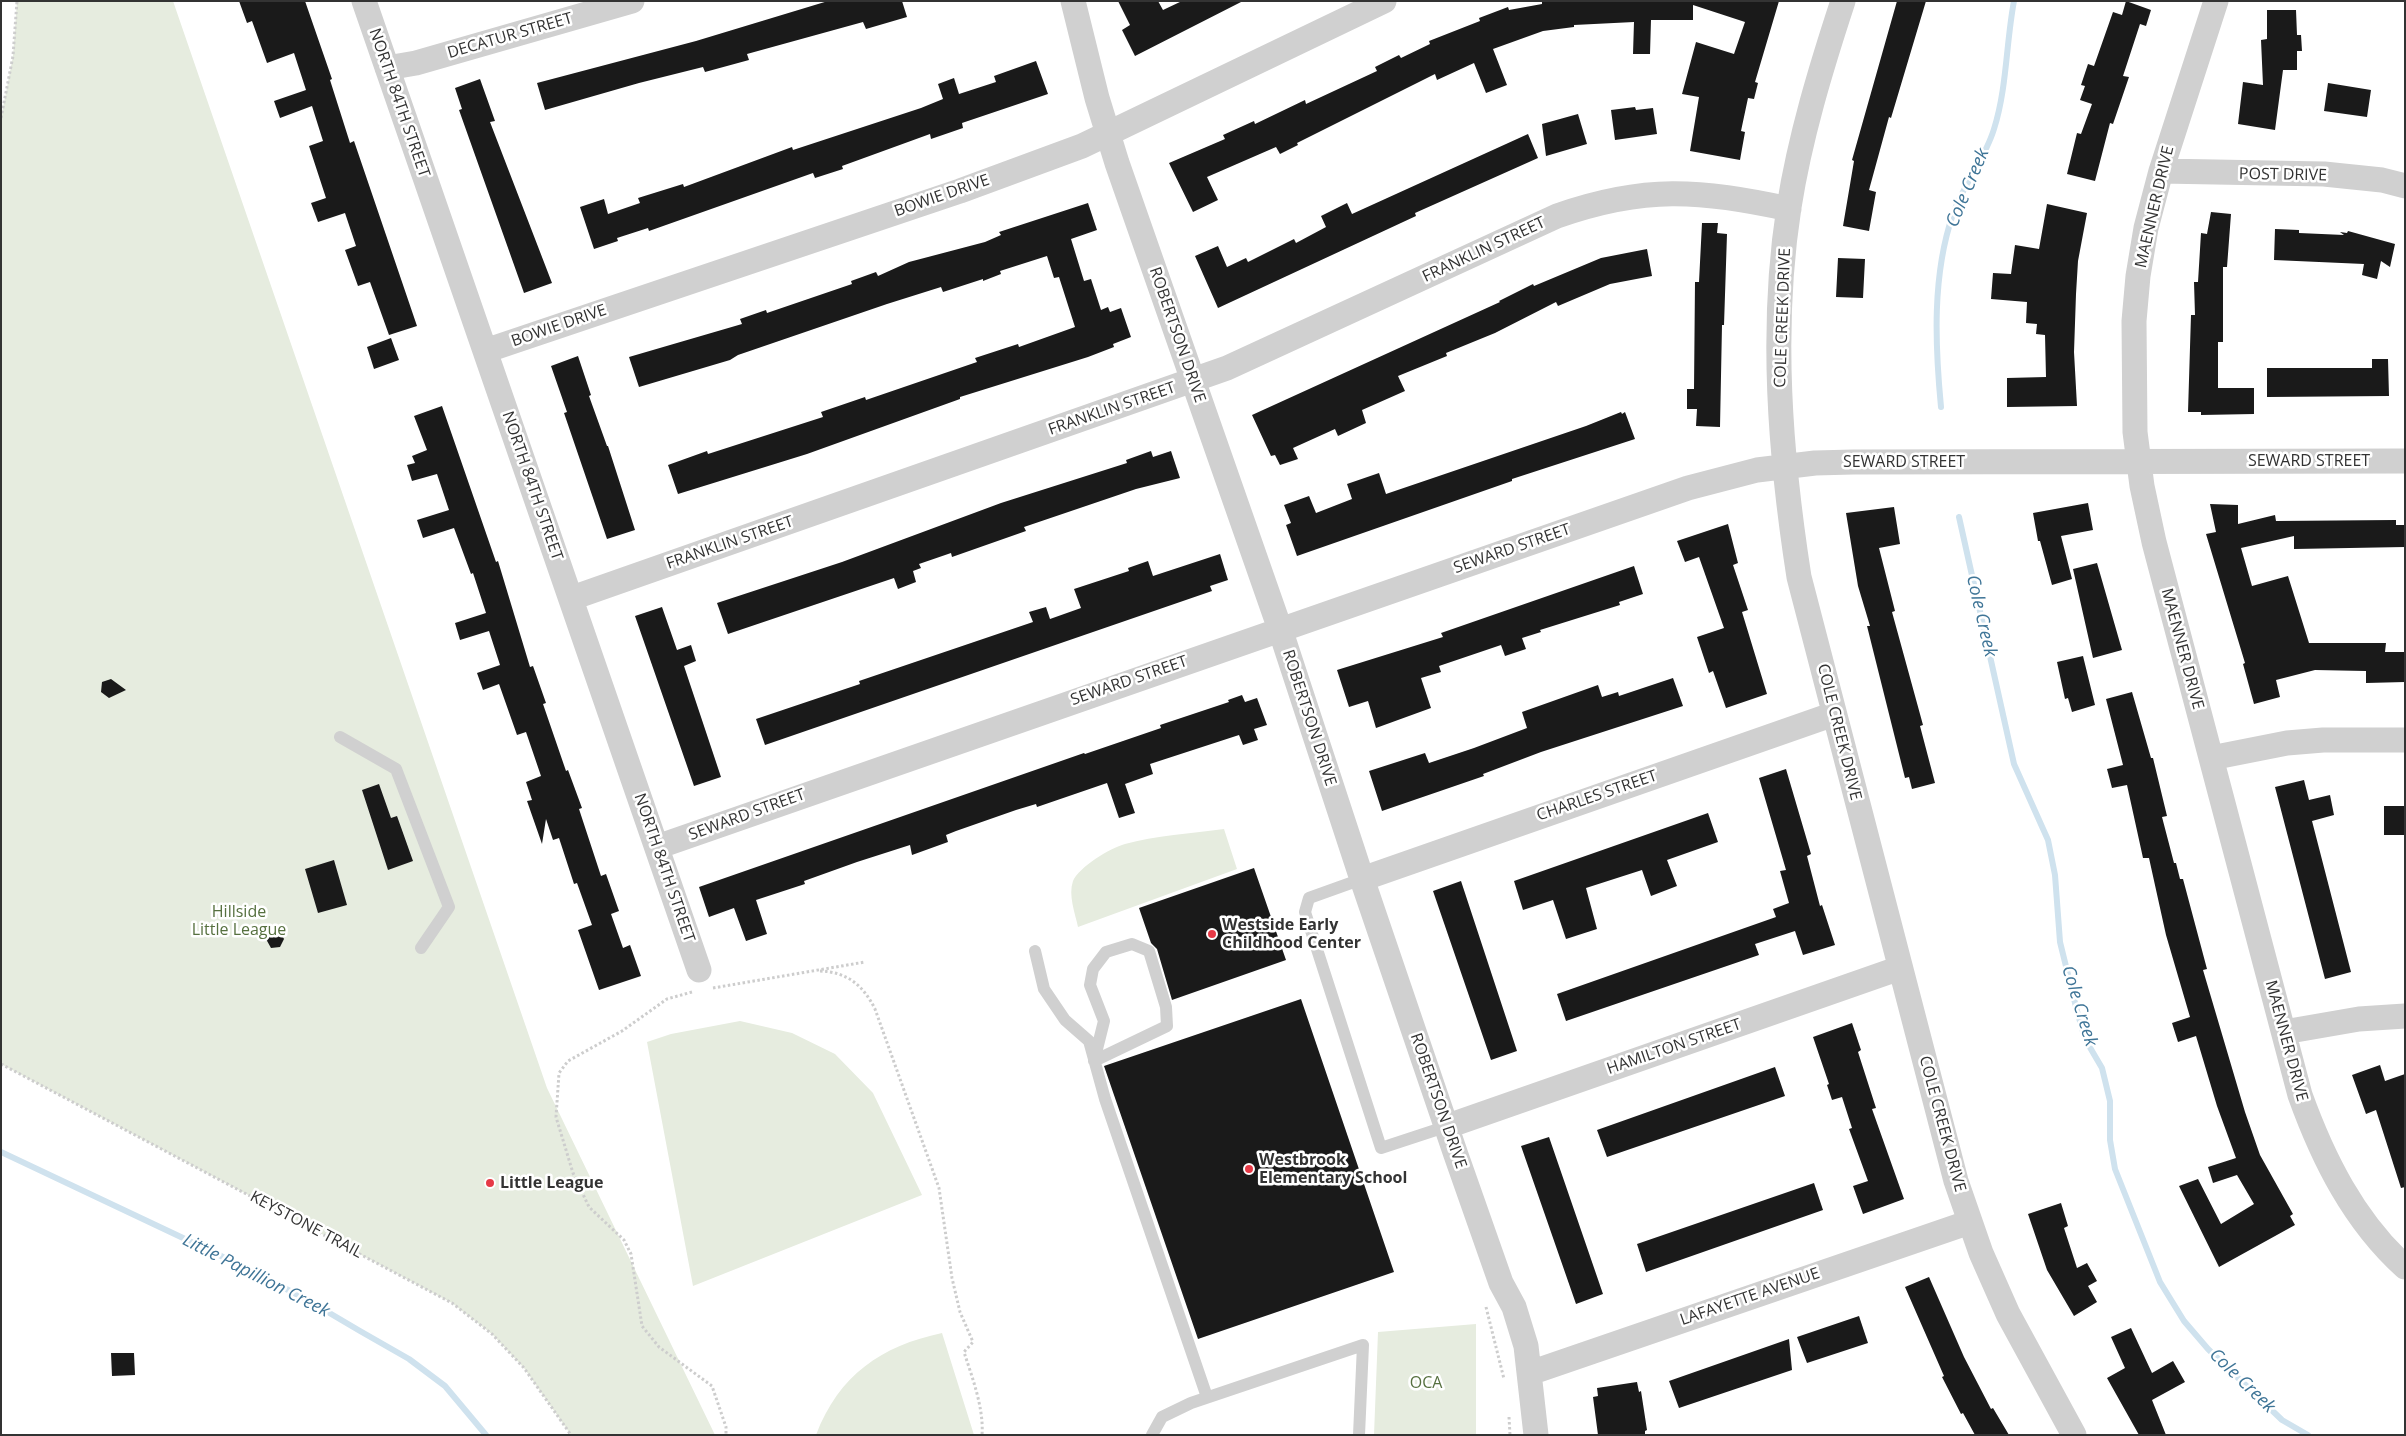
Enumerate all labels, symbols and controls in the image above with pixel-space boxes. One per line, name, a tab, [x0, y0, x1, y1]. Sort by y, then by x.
street label: DECATUR STREET	[445, 9, 575, 63]
street label: NORTH 84TH STREET	[364, 26, 434, 180]
street label: MAENNER DRIVE	[2132, 144, 2178, 270]
water label: Cole Creek	[1942, 145, 1994, 231]
street label: POST DRIVE	[2239, 165, 2327, 185]
street label: BOWIE DRIVE	[892, 171, 992, 221]
street label: FRANKLIN STREET	[1420, 213, 1548, 287]
street label: COLE CREEK DRIVE	[1771, 248, 1795, 388]
street label: ROBERTSON DRIVE	[1145, 265, 1209, 405]
street label: BOWIE DRIVE	[509, 301, 609, 351]
street label: FRANKLIN STREET	[1046, 378, 1178, 440]
street label: NORTH 84TH STREET	[497, 409, 567, 563]
street label: SEWARD STREET	[2248, 451, 2370, 471]
street label: SEWARD STREET	[1843, 452, 1965, 472]
street label: FRANKLIN STREET	[664, 512, 796, 574]
street label: SEWARD STREET	[1451, 520, 1573, 578]
water label: Cole Creek	[1961, 573, 2001, 659]
street label: MAENNER DRIVE	[2157, 586, 2207, 712]
street label: ROBERTSON DRIVE	[1278, 647, 1340, 789]
street label: SEWARD STREET	[1068, 652, 1190, 710]
street label: COLE CREEK DRIVE	[1813, 662, 1865, 802]
street label: CHARLES STREET	[1534, 766, 1660, 826]
street label: SEWARD STREET	[686, 785, 808, 845]
street label: NORTH 84TH STREET	[629, 791, 699, 945]
park label: Hillside Little League	[192, 902, 286, 940]
place label: Westside Early Childhood Center	[1222, 915, 1361, 953]
marker: Westside Early Childhood Center	[1206, 928, 1218, 940]
water label: Cole Creek	[2056, 963, 2102, 1049]
street label: MAENNER DRIVE	[2261, 978, 2311, 1104]
street label: HAMILTON STREET	[1604, 1015, 1744, 1079]
street label: ROBERTSON DRIVE	[1406, 1031, 1470, 1171]
street label: COLE CREEK DRIVE	[1915, 1054, 1969, 1194]
place label: Westbrook Elementary School	[1259, 1150, 1407, 1188]
marker: Westbrook Elementary School	[1243, 1163, 1255, 1175]
place label: Little League	[500, 1173, 603, 1193]
marker: Little League	[484, 1177, 496, 1189]
street label: KEYSTONE TRAIL	[247, 1187, 365, 1263]
water label: Little Papillion Creek	[179, 1230, 333, 1322]
street label: LAFAYETTE AVENUE	[1678, 1264, 1822, 1330]
water label: Cole Creek	[2205, 1344, 2279, 1418]
park label: OCA	[1410, 1373, 1442, 1393]

